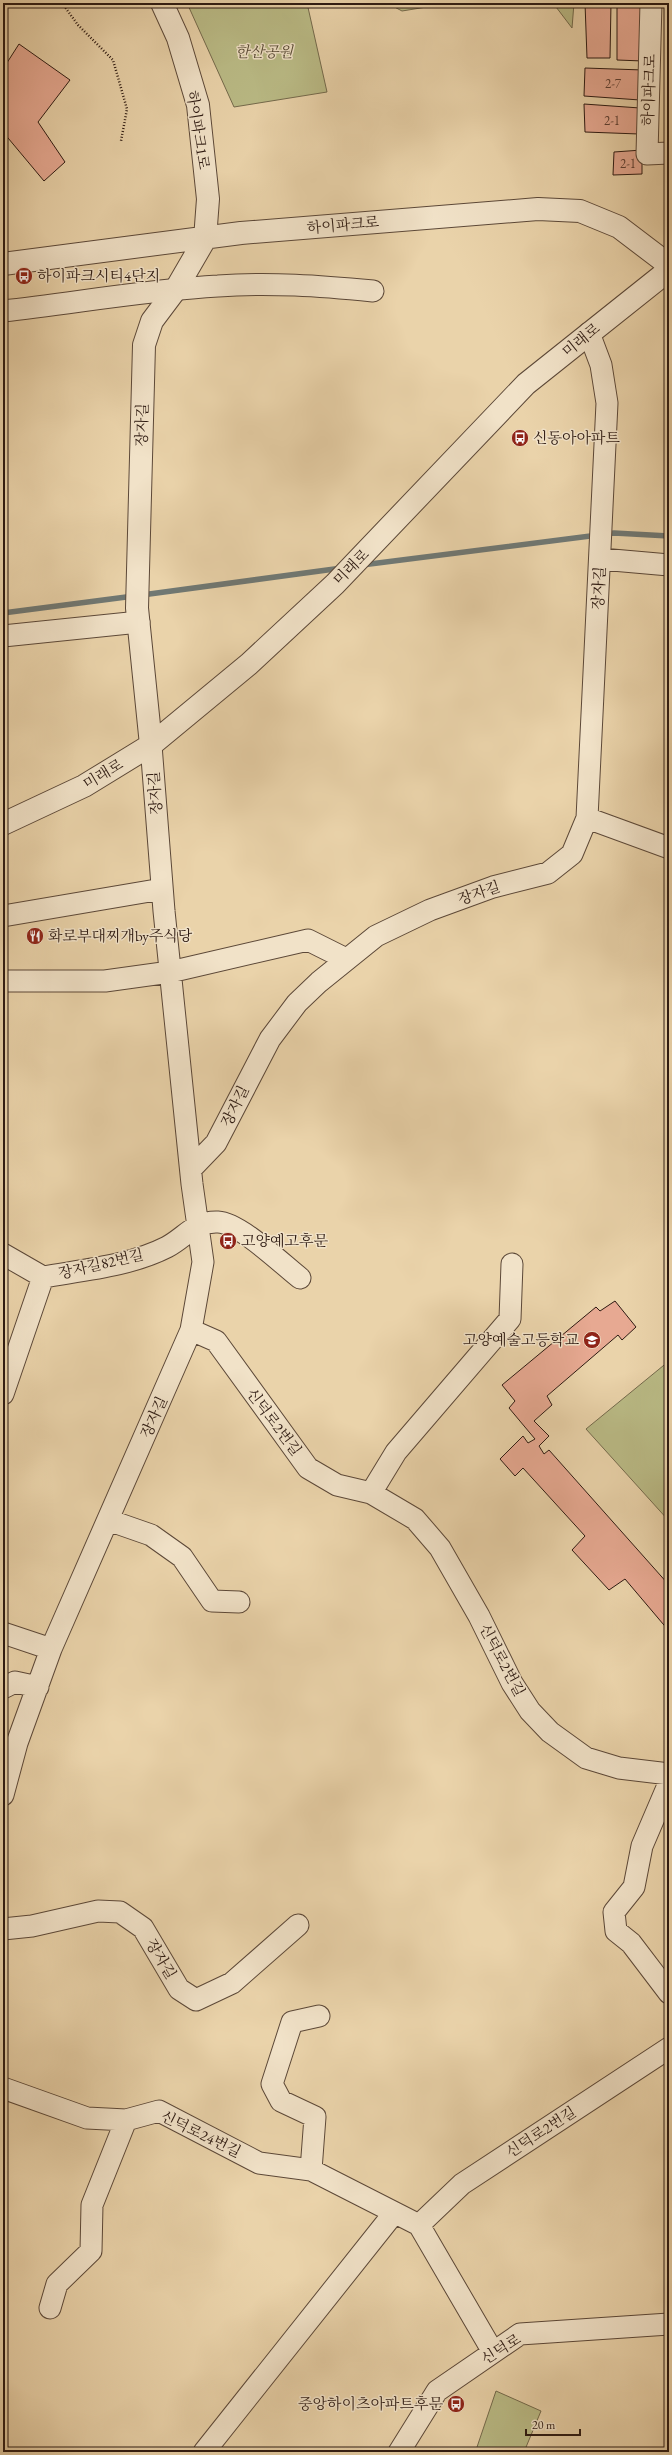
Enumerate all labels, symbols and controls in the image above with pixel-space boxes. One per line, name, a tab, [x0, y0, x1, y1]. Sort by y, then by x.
park label: 한산공원	[235, 42, 294, 61]
street label: 하이파크로	[638, 53, 659, 127]
house number: 2-7	[605, 75, 622, 92]
street label: 하이파크1로	[183, 89, 214, 171]
house number: 2-1	[604, 112, 620, 129]
house number: 2-1	[620, 155, 636, 172]
street label: 하이파크로	[306, 212, 380, 237]
bus stop icon: 하이파크시티4단지	[14, 266, 34, 286]
place label: 하이파크시티4단지	[37, 266, 160, 285]
street label: 미래로	[558, 318, 604, 361]
street label: 장자길	[132, 403, 151, 447]
bus stop icon: 신동아아파트	[510, 428, 530, 448]
place label: 신동아아파트	[533, 428, 620, 447]
street label: 미래로	[329, 544, 373, 589]
street label: 장자길	[588, 566, 609, 610]
street label: 미래로	[79, 754, 127, 793]
street label: 장자길	[144, 771, 165, 815]
street label: 장자길	[455, 876, 502, 909]
restaurant icon: 화로부대찌개by주식당	[25, 926, 45, 946]
place label: 화로부대찌개by주식당	[48, 926, 193, 945]
street label: 장자길	[216, 1082, 253, 1129]
bus stop icon: 고양예고후문	[218, 1231, 238, 1251]
place label: 고양예고후문	[241, 1231, 328, 1250]
street label: 장자길82번길	[56, 1244, 145, 1283]
place label: 고양예술고등학교	[463, 1330, 580, 1349]
school or university icon: 고양예술고등학교	[582, 1330, 602, 1350]
street label: 신덕로2번길	[243, 1384, 306, 1459]
street label: 장자길	[136, 1393, 171, 1441]
street label: 신덕로2번길	[475, 1620, 530, 1699]
street label: 장자길	[142, 1935, 181, 1982]
street label: 신덕로2번길	[502, 2102, 579, 2161]
street label: 신덕로24번길	[158, 2106, 244, 2161]
street label: 신덕로	[477, 2329, 525, 2368]
place label: 중앙하이츠아파트후문	[298, 2394, 444, 2413]
bus stop icon: 중앙하이츠아파트후문	[446, 2394, 466, 2414]
scale bar	[526, 2411, 580, 2437]
text: 20 m	[532, 2417, 556, 2433]

